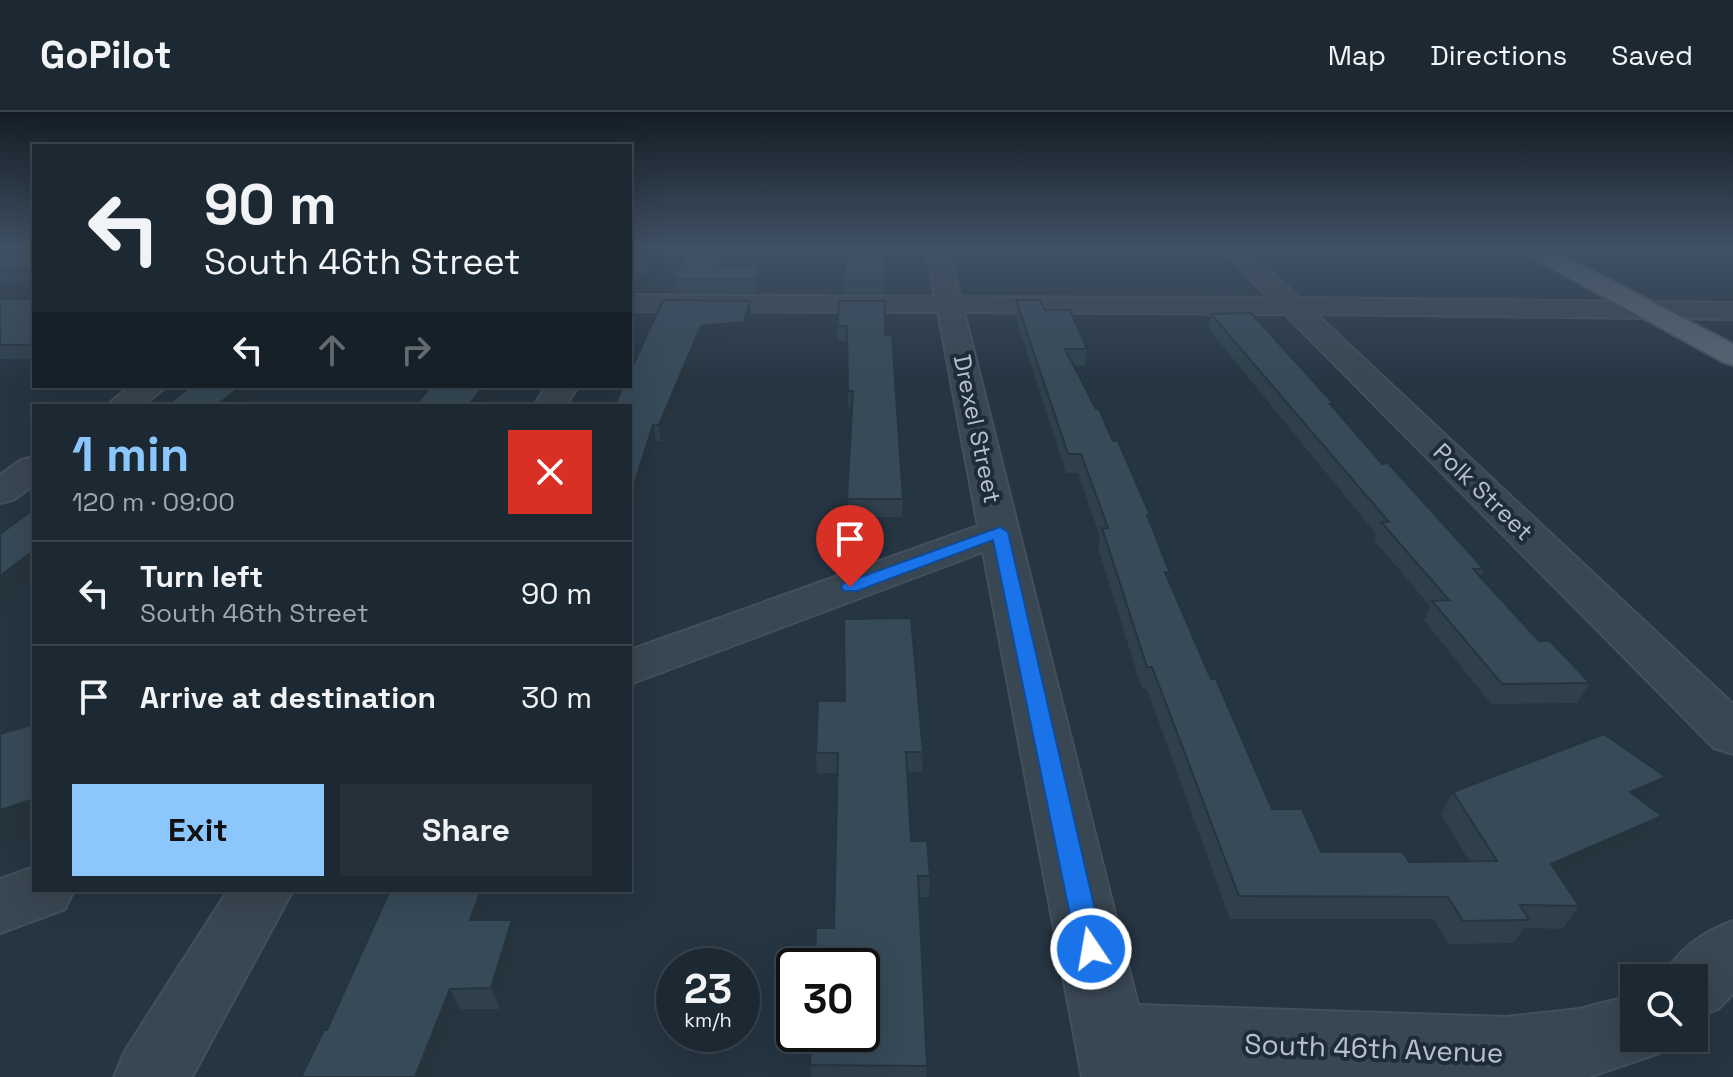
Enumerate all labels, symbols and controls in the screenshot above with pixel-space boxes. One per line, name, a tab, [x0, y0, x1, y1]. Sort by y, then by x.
text: GoPilot	[40, 31, 172, 79]
text: Map	[1328, 37, 1386, 73]
text: Directions	[1430, 37, 1567, 73]
text: Saved	[1611, 37, 1693, 73]
text: 90 m	[204, 169, 337, 240]
icon: left	[72, 176, 176, 280]
text: South 46th Street	[204, 239, 521, 285]
icon: left	[226, 328, 270, 372]
icon: ahead	[310, 328, 354, 372]
icon: right	[394, 328, 438, 372]
street label: Drexel Street	[947, 352, 1008, 506]
text: 1 min	[72, 424, 189, 485]
button: close	[508, 430, 592, 514]
street label: Polk Street	[1427, 436, 1540, 547]
text: 120 m · 09:00	[72, 485, 235, 519]
pin	[816, 505, 884, 587]
icon: arrive	[828, 517, 872, 561]
text: Turn left	[140, 557, 263, 596]
icon: left	[72, 571, 116, 615]
text: 90 m	[521, 574, 592, 613]
text: South 46th Street	[140, 596, 369, 630]
icon: arrive	[72, 675, 116, 719]
text: Arrive at destination	[140, 678, 436, 717]
text: 30 m	[521, 678, 592, 717]
button: Exit	[72, 784, 324, 876]
button: Share	[340, 784, 592, 876]
position arrow	[1049, 907, 1133, 991]
speed limit sign: 30	[776, 948, 880, 1052]
text: 23	[684, 964, 732, 1015]
map controls	[1620, 964, 1708, 1052]
button: search	[1620, 964, 1708, 1052]
text: km/h	[684, 1007, 732, 1033]
street label: South 46th Avenue	[1244, 1025, 1504, 1071]

